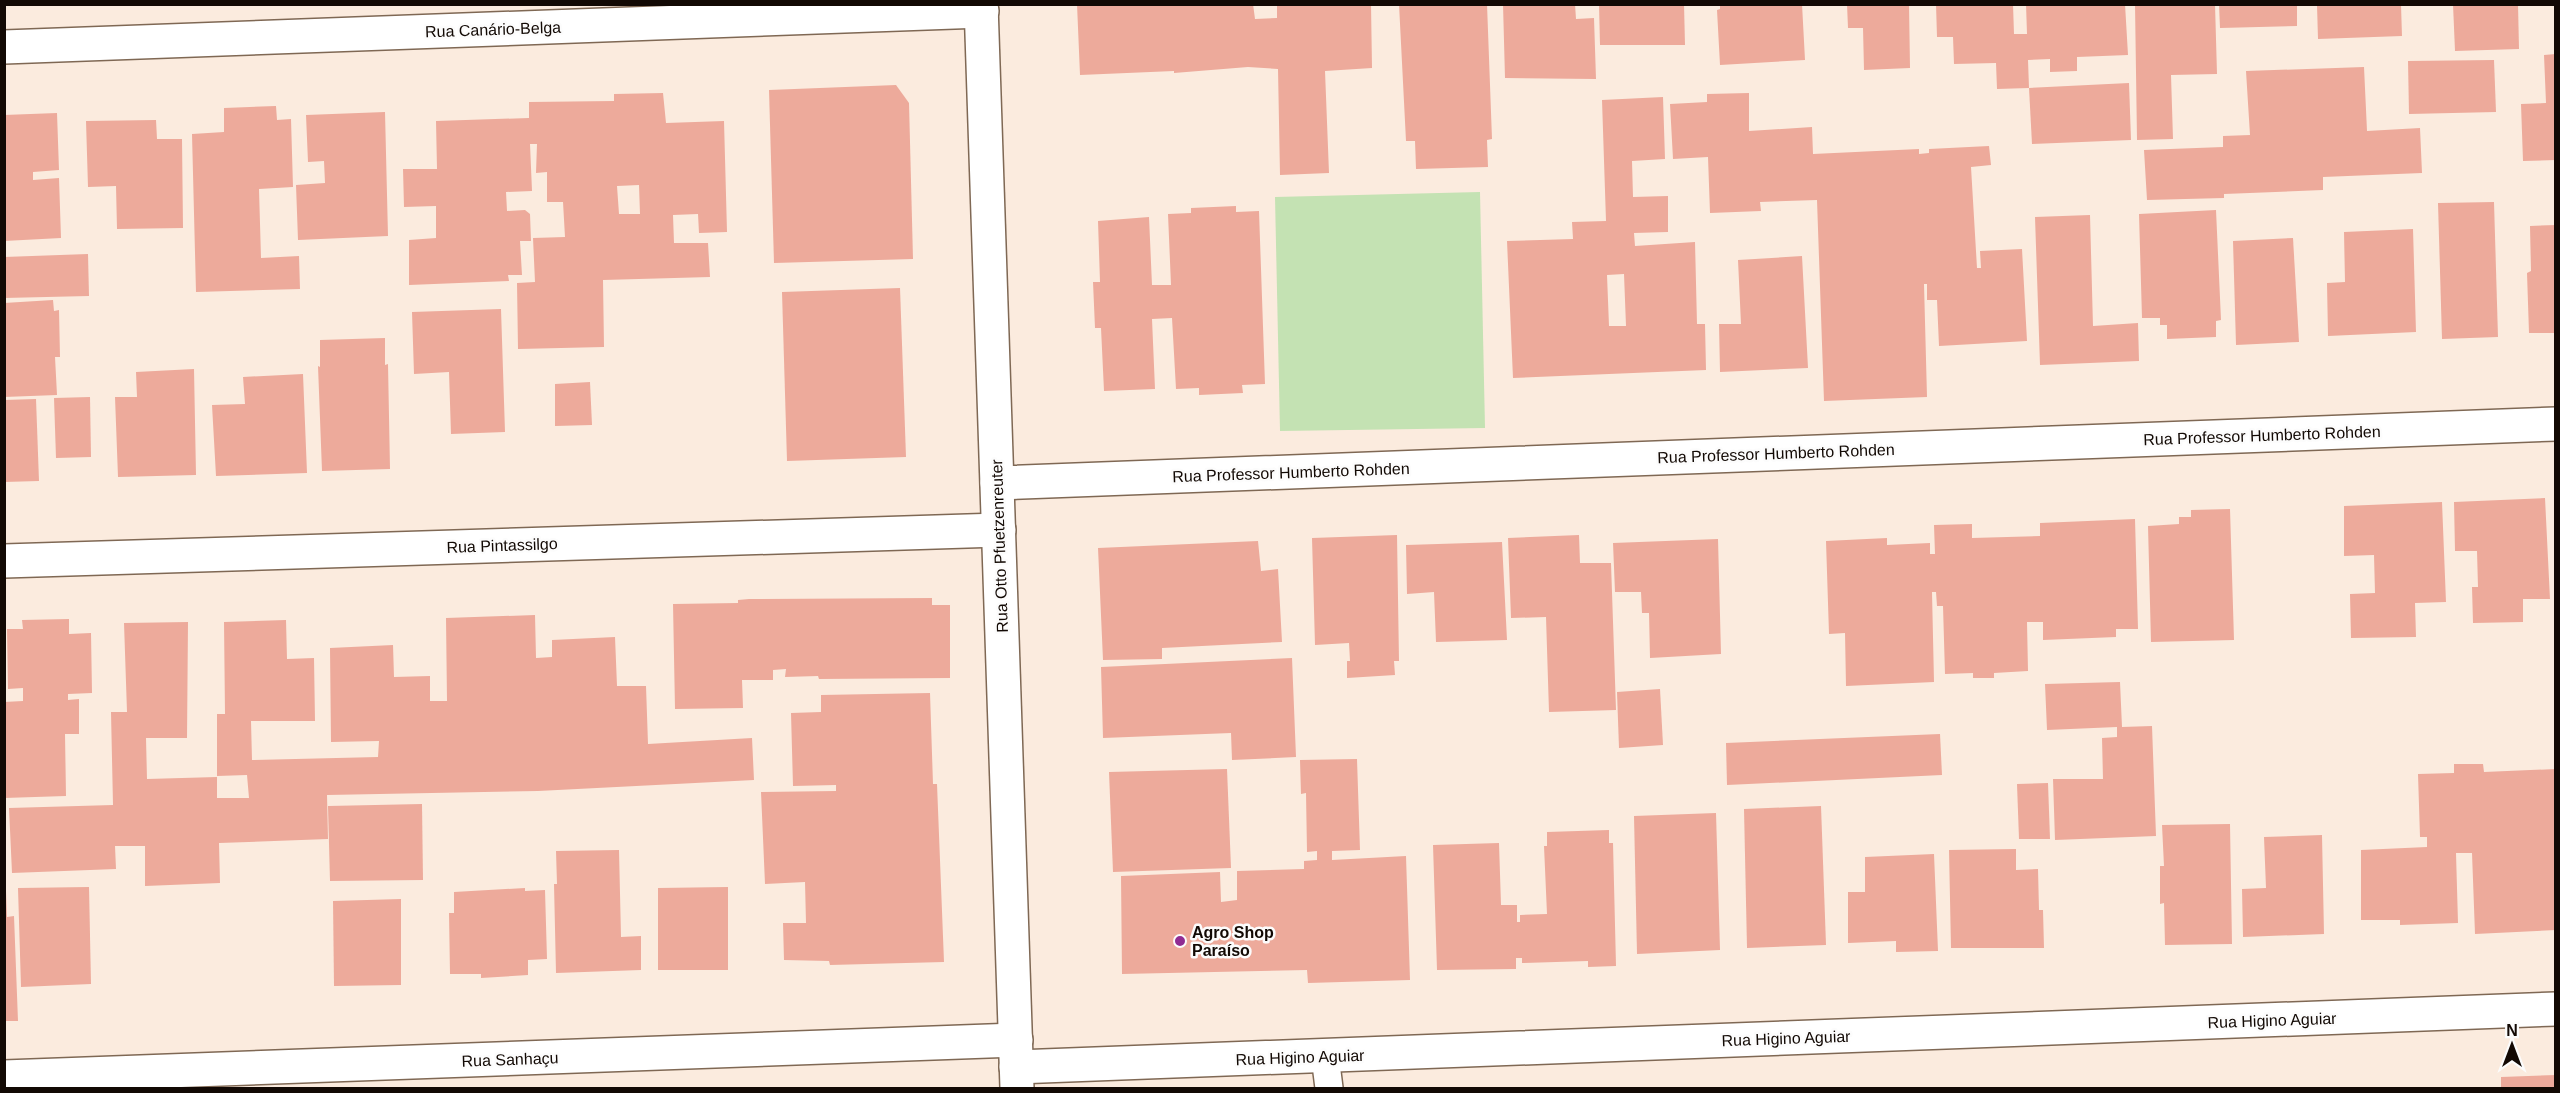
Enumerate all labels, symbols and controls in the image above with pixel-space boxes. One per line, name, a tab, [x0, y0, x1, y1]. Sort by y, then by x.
street label: Rua Canário-Belga	[425, 19, 561, 40]
street label: Rua Professor Humberto Rohden	[2143, 423, 2381, 448]
street label: Rua Professor Humberto Rohden	[1657, 441, 1895, 466]
street label: Rua Otto Pfuetzenreuter	[988, 458, 1011, 633]
street label: Rua Professor Humberto Rohden	[1172, 460, 1410, 485]
street label: Rua Pintassilgo	[446, 535, 558, 556]
place label: Agro Shop Paraíso	[1192, 924, 1274, 959]
marker: Agro Shop Paraíso	[1173, 934, 1187, 948]
street label: Rua Higino Aguiar	[2207, 1010, 2337, 1031]
north arrow	[2482, 1015, 2542, 1075]
text: N	[2506, 1022, 2518, 1039]
street label: Rua Higino Aguiar	[1721, 1028, 1851, 1049]
street label: Rua Higino Aguiar	[1235, 1047, 1365, 1068]
street label: Rua Sanhaçu	[461, 1049, 559, 1070]

